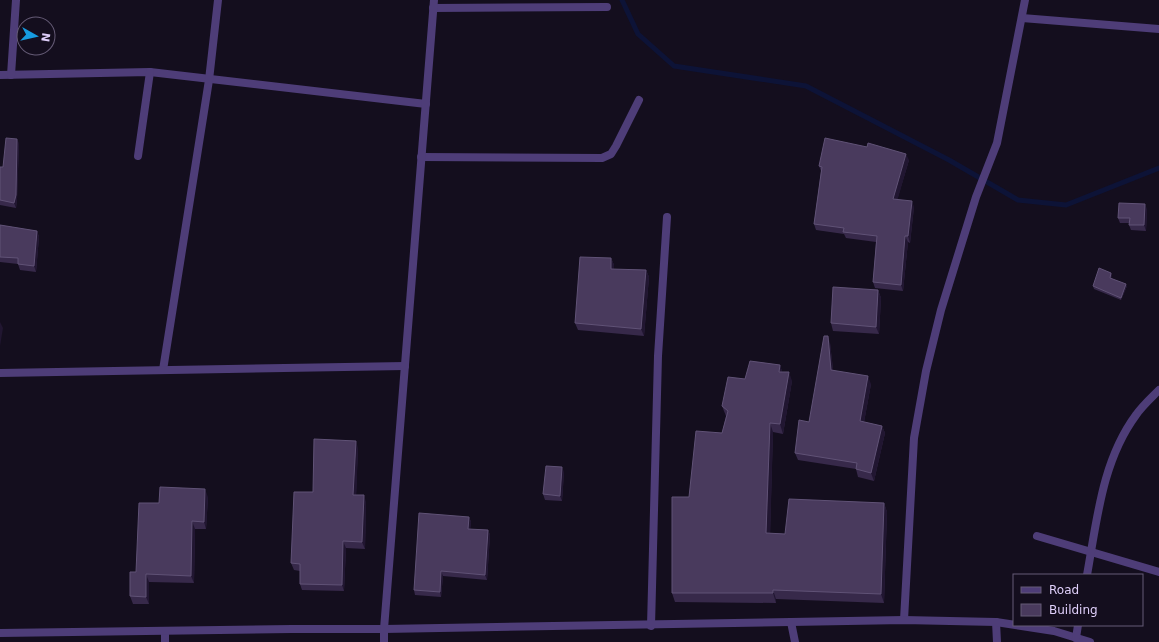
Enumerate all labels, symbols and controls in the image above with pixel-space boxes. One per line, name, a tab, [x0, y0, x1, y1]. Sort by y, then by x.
north arrow	[16, 16, 56, 56]
text: N	[38, 32, 52, 43]
legend	[1013, 574, 1143, 626]
text: Road	[1049, 583, 1079, 597]
text: Building	[1049, 603, 1098, 617]

